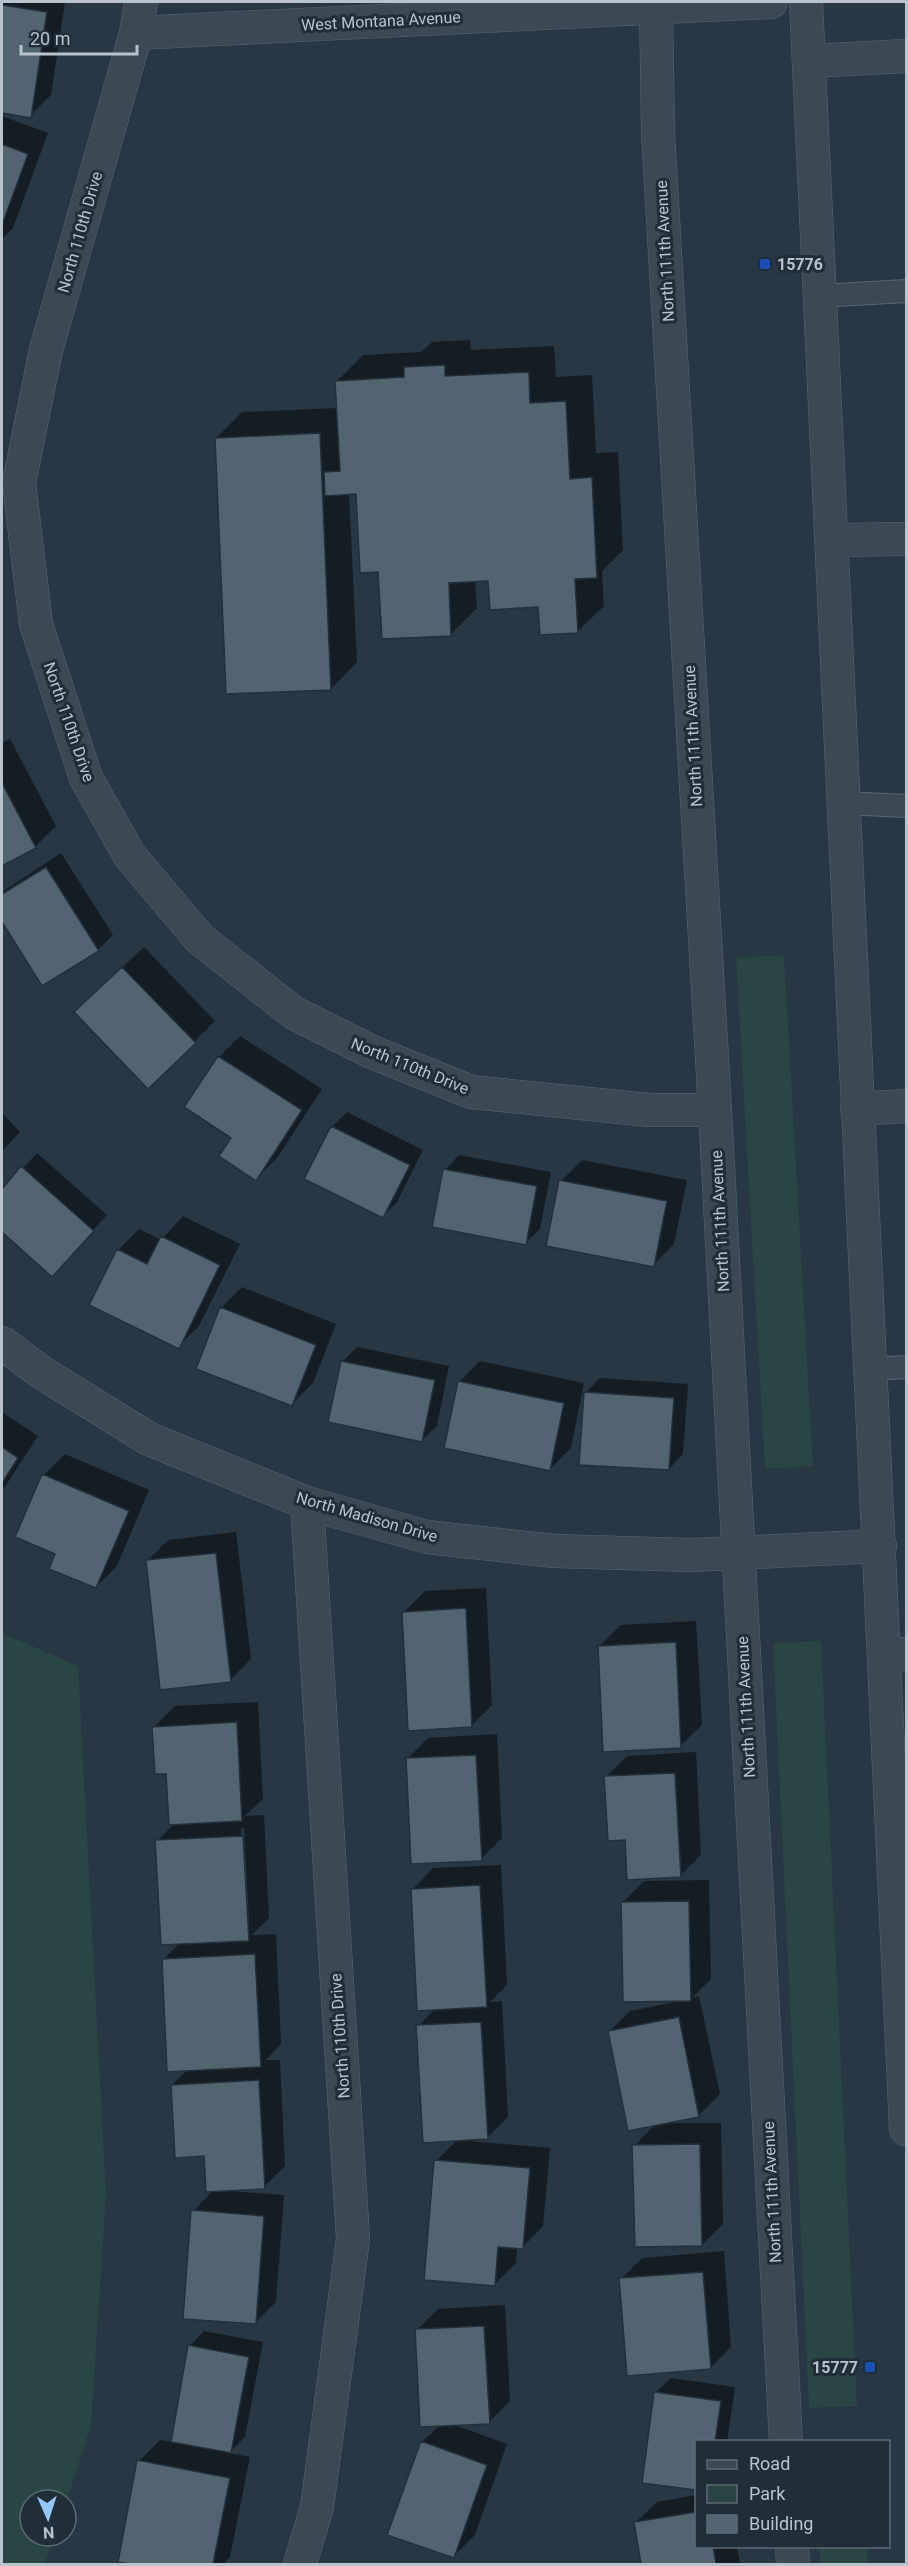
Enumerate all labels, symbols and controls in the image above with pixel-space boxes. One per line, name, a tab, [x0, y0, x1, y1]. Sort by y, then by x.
street label: West Montana Avenue	[301, 7, 461, 35]
scale bar	[21, 18, 136, 56]
text: 20 m	[30, 28, 70, 49]
street label: North 110th Drive	[54, 169, 106, 295]
street label: North 111th Avenue	[652, 180, 678, 322]
place label: 15776	[777, 255, 823, 274]
marker: 15776	[758, 257, 772, 271]
street label: North 110th Drive	[40, 660, 98, 784]
street label: North 111th Avenue	[680, 665, 706, 807]
street label: North 110th Drive	[348, 1034, 472, 1098]
street label: North 111th Avenue	[707, 1150, 733, 1292]
street label: North Madison Drive	[294, 1488, 440, 1546]
street label: North 111th Avenue	[733, 1636, 759, 1778]
street label: North 110th Drive	[326, 1973, 354, 2099]
street label: North 111th Avenue	[759, 2121, 785, 2263]
place label: 15777	[812, 2358, 858, 2377]
marker: 15777	[863, 2360, 877, 2374]
legend	[695, 2440, 890, 2548]
text: Road	[749, 2453, 790, 2474]
text: Park	[749, 2483, 786, 2504]
north arrow	[18, 2488, 78, 2548]
text: Building	[749, 2513, 813, 2534]
text: N	[43, 2523, 55, 2542]

